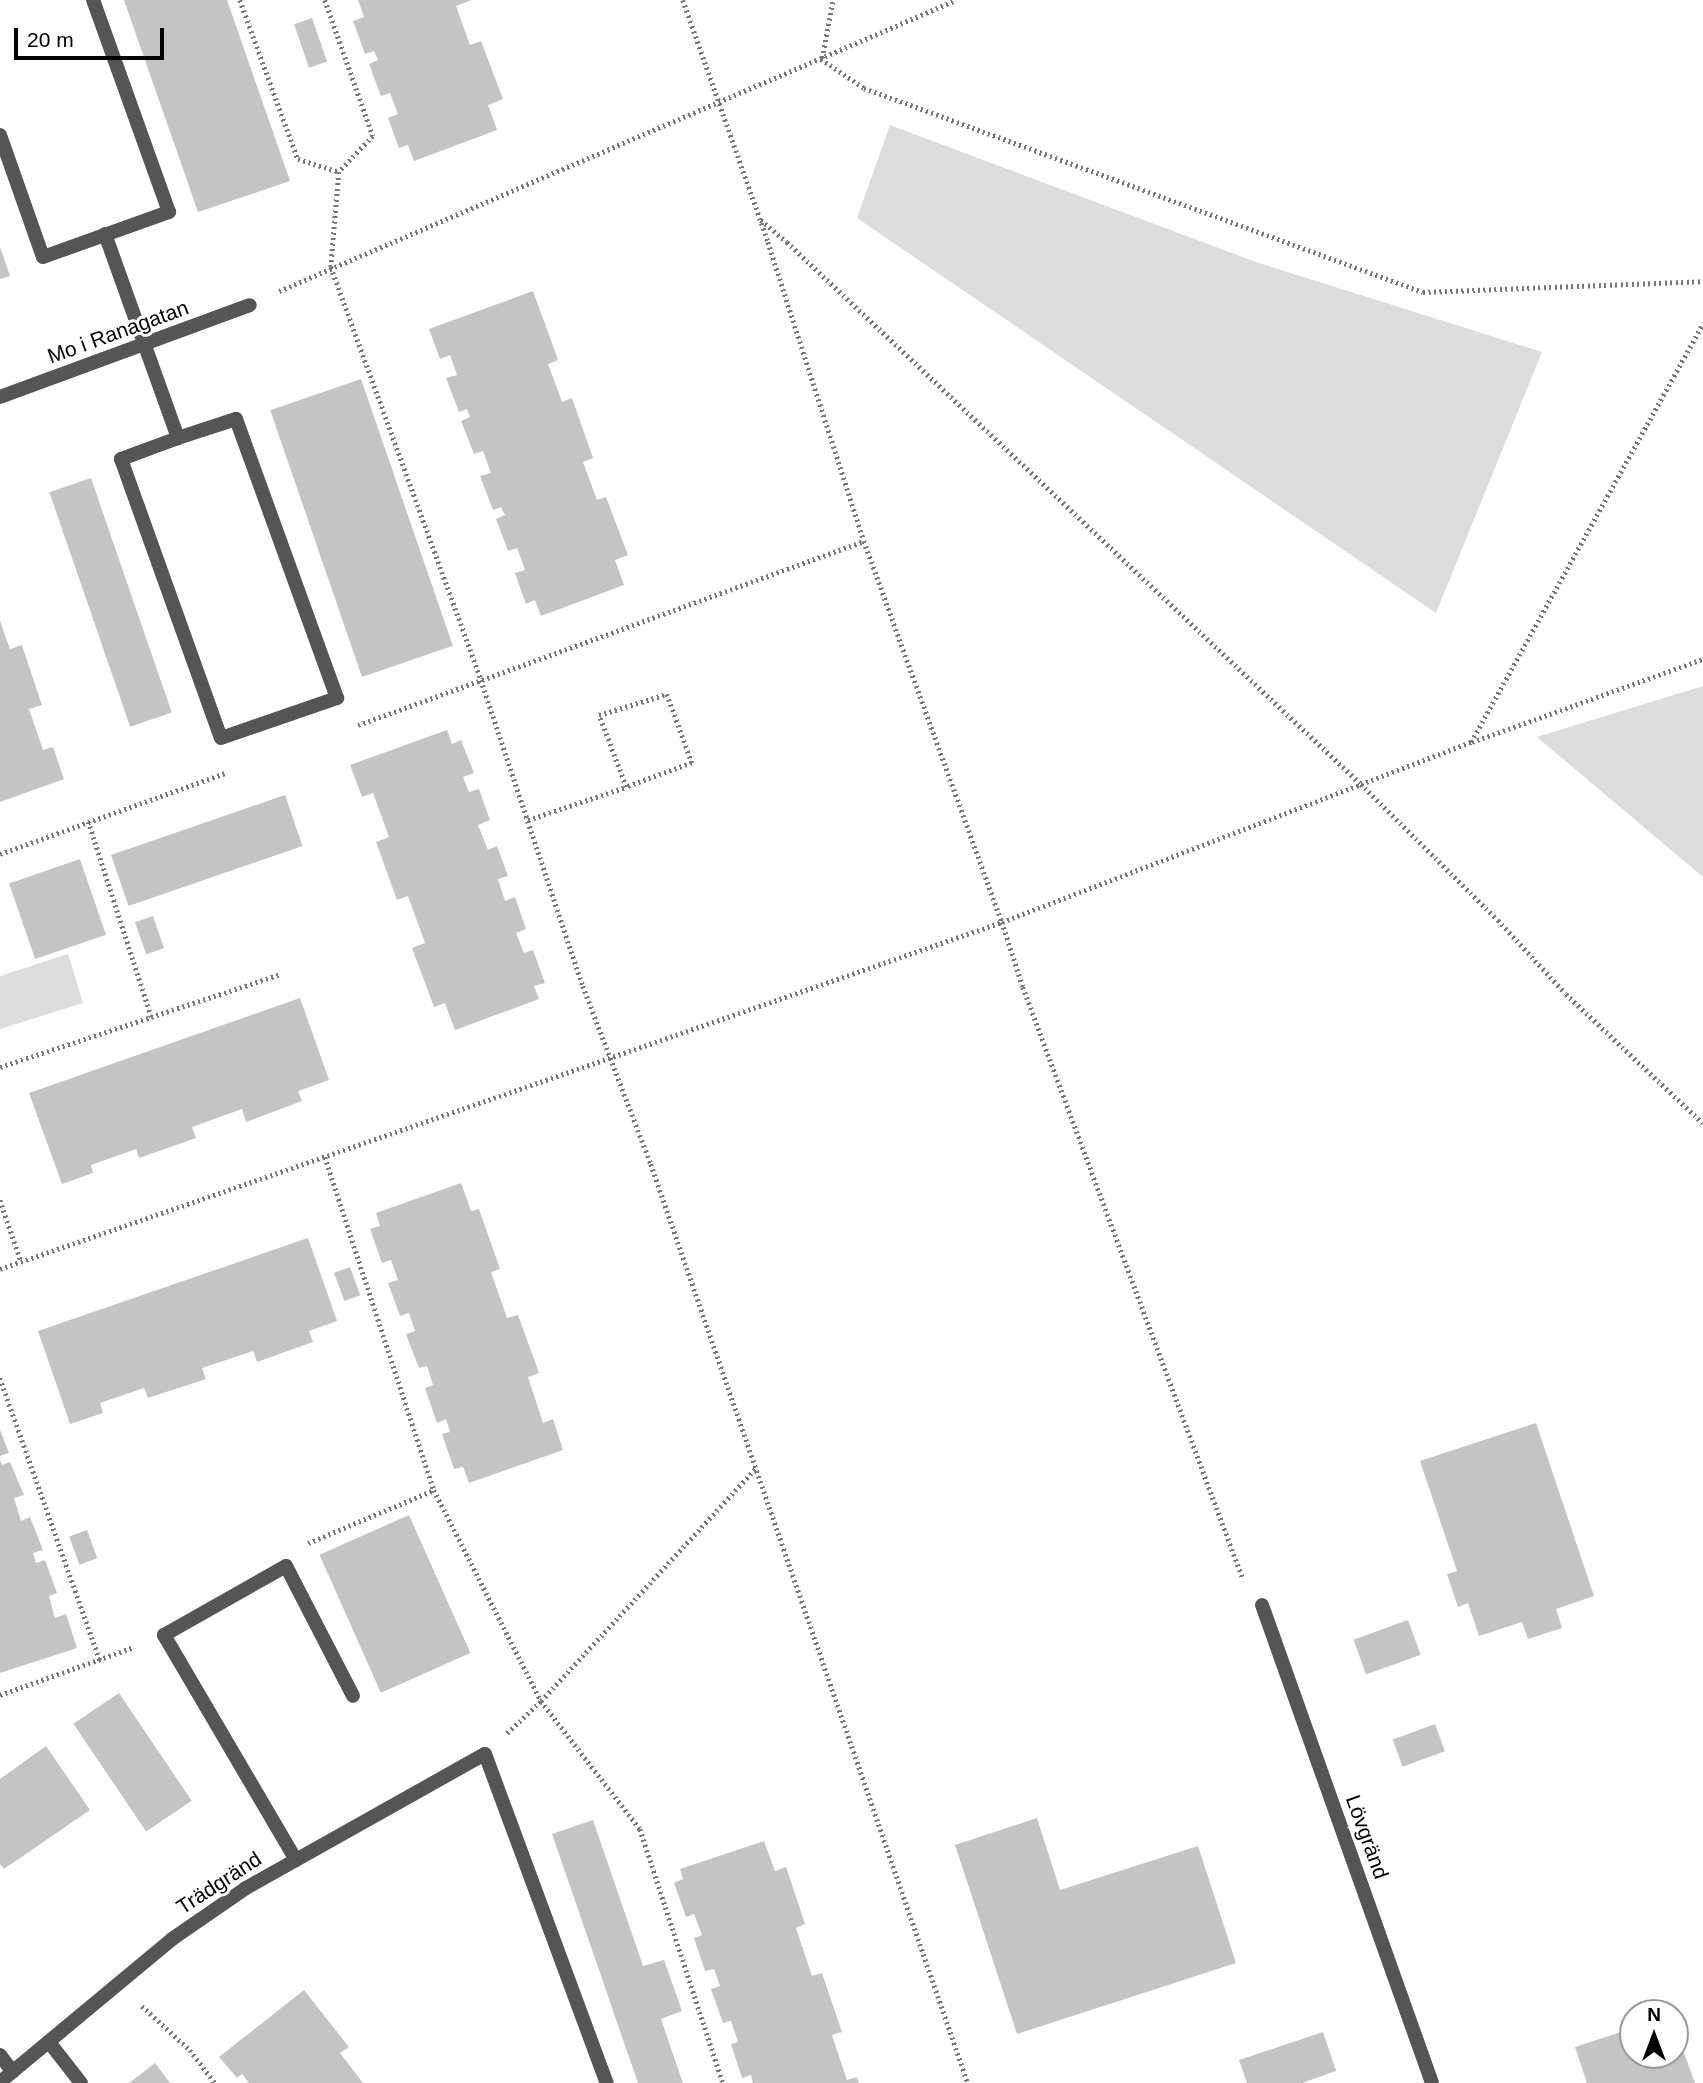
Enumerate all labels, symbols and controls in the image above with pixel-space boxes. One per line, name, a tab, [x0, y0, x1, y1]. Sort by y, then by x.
scale bar	[18, 14, 168, 58]
text: 20 m	[27, 28, 74, 51]
street label: Mo i Ranagatan	[44, 295, 192, 369]
street label: Lövgränd	[1340, 1792, 1394, 1882]
street label: Trädgränd	[172, 1846, 266, 1920]
north arrow	[1619, 1999, 1689, 2069]
text: N	[1647, 2004, 1661, 2025]

